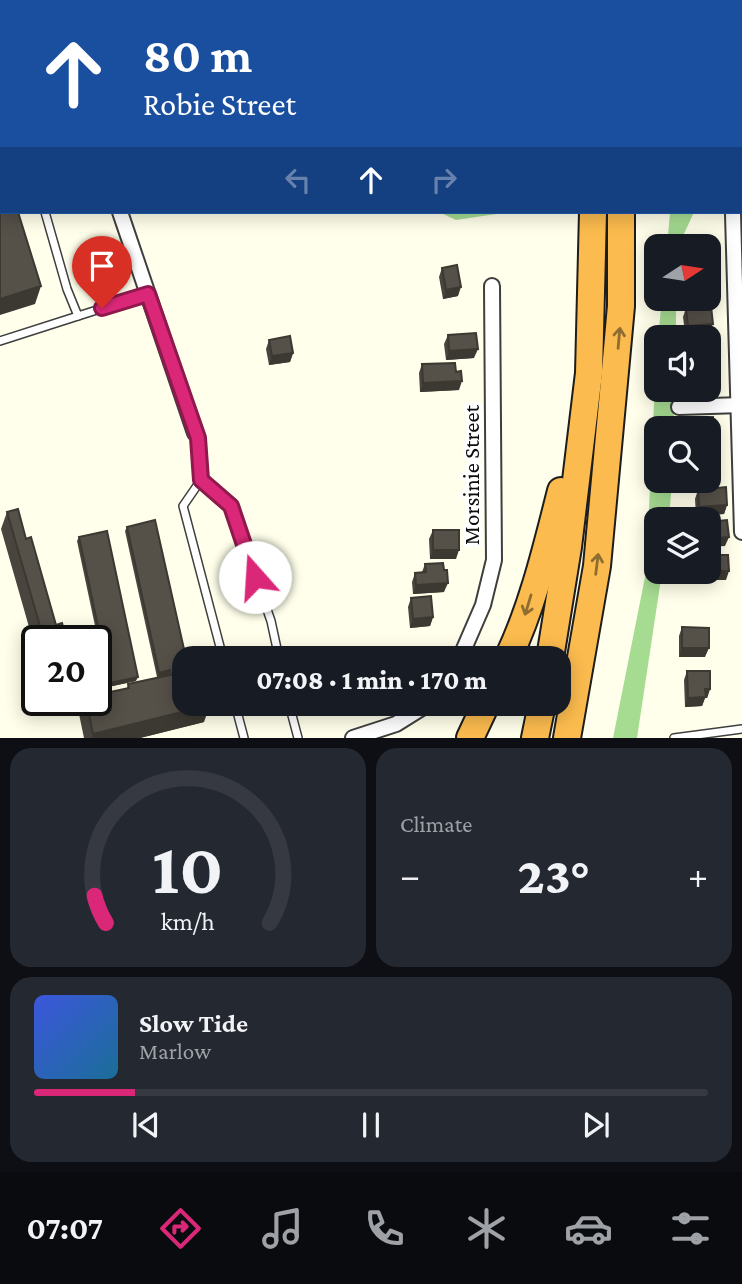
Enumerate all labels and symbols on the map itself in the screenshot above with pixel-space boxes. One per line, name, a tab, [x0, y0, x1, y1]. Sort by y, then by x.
north arrow	[644, 234, 721, 312]
pin	[72, 236, 132, 308]
one-way arrow	[612, 327, 625, 350]
street label: Morsinie Street	[458, 404, 484, 545]
position arrow	[218, 540, 292, 614]
one-way arrow	[591, 553, 604, 576]
one-way arrow	[521, 594, 534, 616]
speed limit sign: 20	[21, 625, 112, 716]

